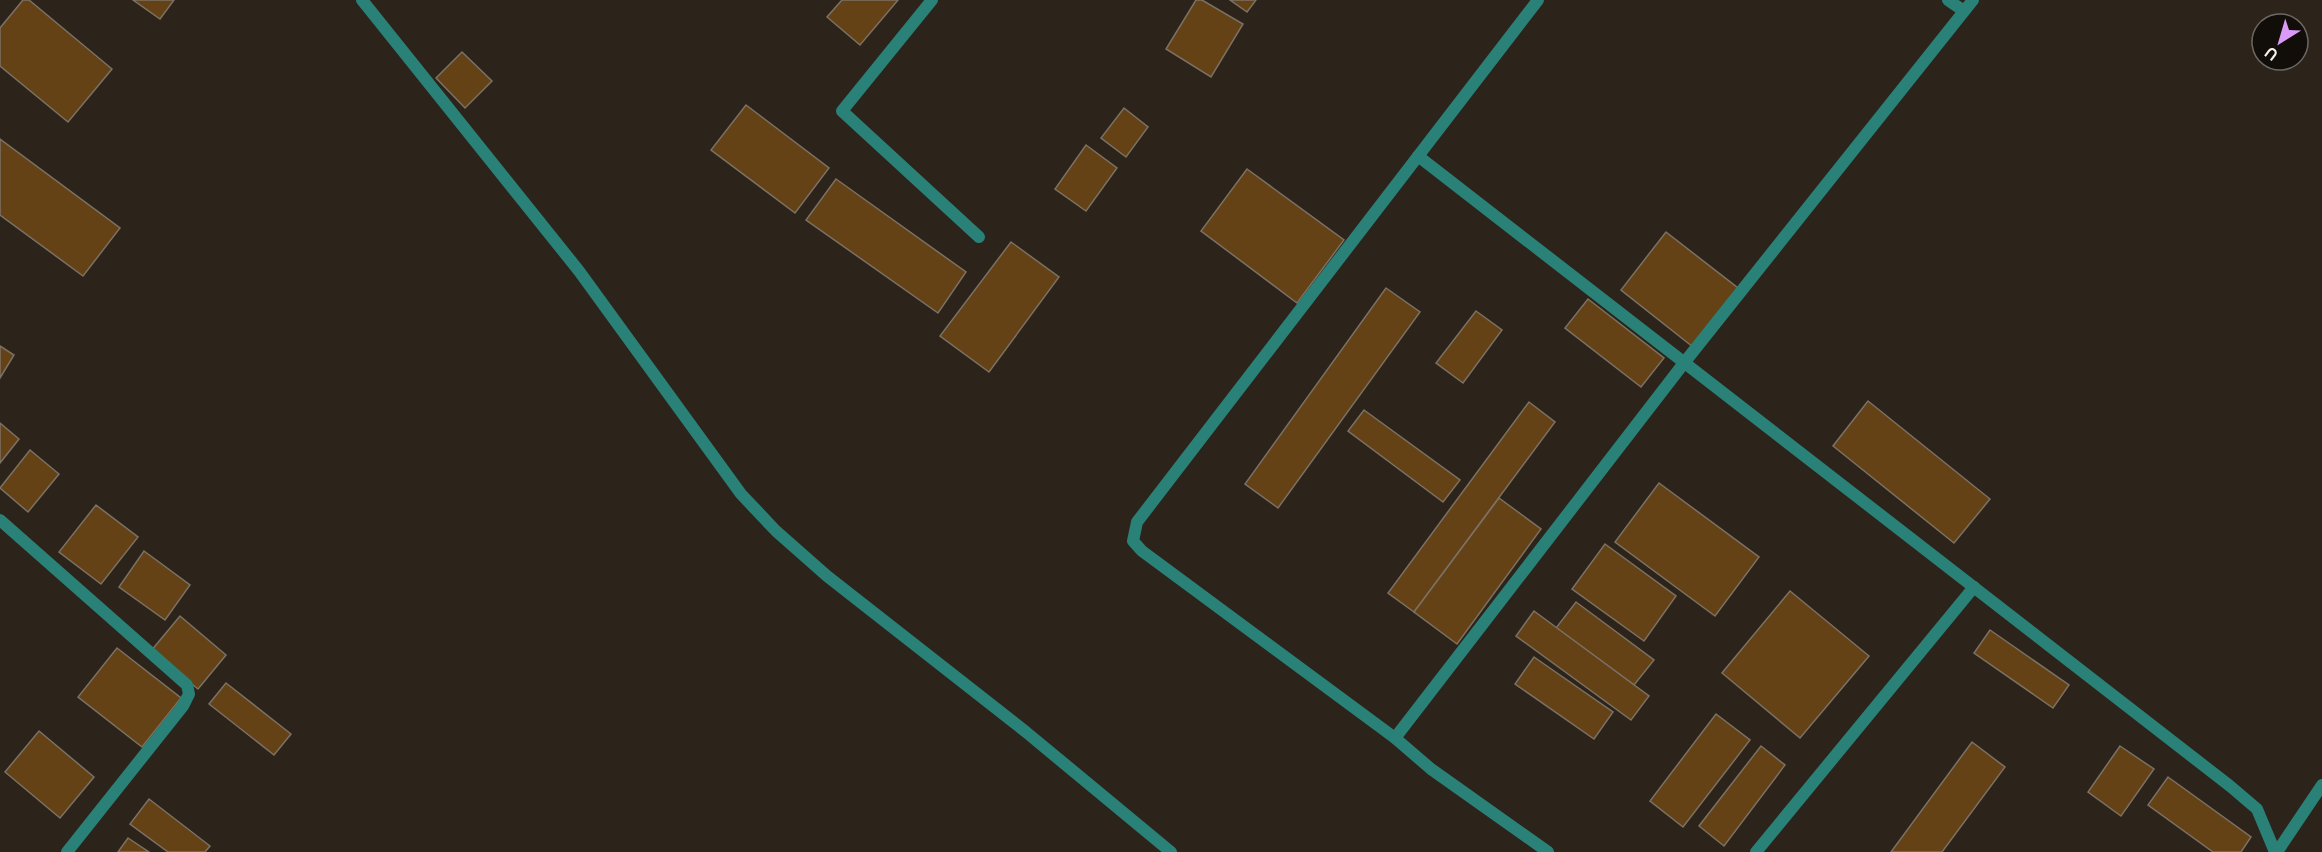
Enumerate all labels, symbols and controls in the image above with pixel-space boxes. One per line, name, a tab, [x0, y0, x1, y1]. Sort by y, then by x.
north arrow	[2250, 12, 2310, 72]
text: U	[2261, 43, 2282, 65]

